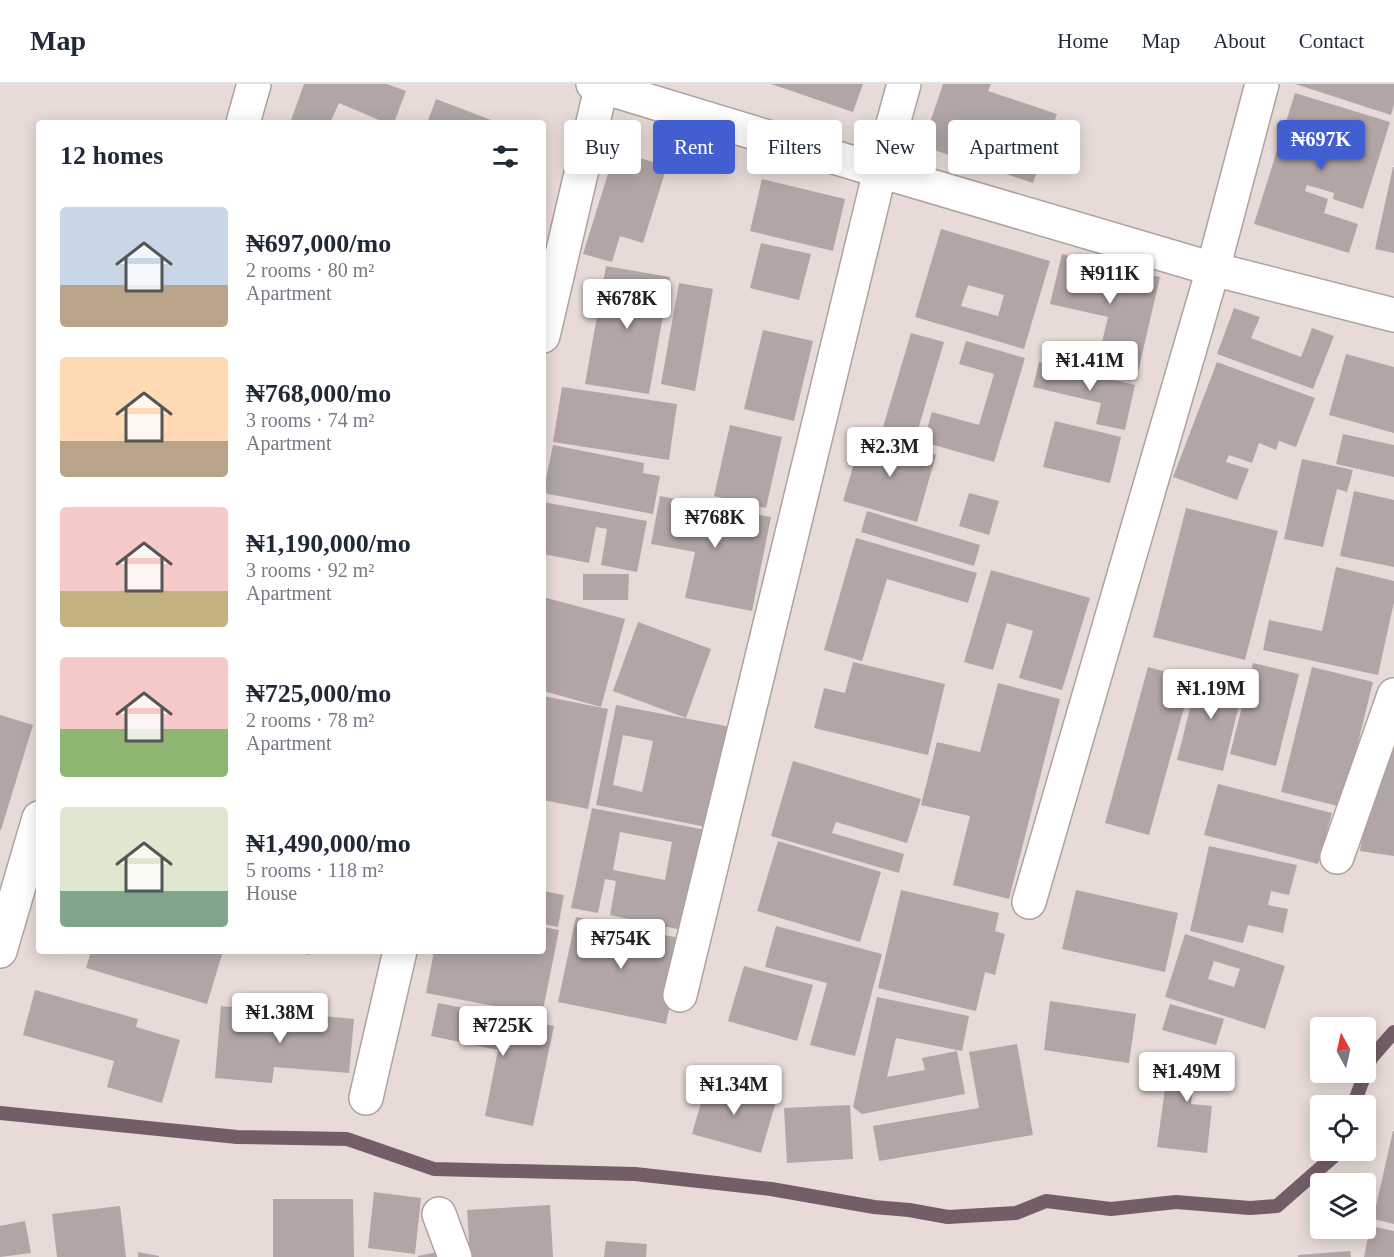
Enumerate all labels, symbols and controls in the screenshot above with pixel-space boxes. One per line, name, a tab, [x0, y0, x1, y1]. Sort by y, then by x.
text: Map	[30, 25, 86, 56]
text: Home	[1057, 29, 1109, 53]
text: Map	[1142, 29, 1180, 53]
text: About	[1213, 29, 1266, 53]
text: Contact	[1299, 29, 1364, 53]
chip: Buy	[564, 120, 641, 174]
chip: Rent	[653, 120, 735, 174]
chip: Filters	[747, 120, 842, 174]
chip: New	[854, 120, 936, 174]
chip: Apartment	[948, 120, 1080, 174]
pin: ₦697K	[1279, 120, 1363, 171]
text: ₦697K	[1291, 128, 1351, 150]
icon: filters	[489, 140, 522, 173]
text: 12 homes	[60, 141, 163, 170]
text: ₦697,000/mo	[246, 229, 391, 258]
icon: home	[108, 231, 180, 303]
pin: ₦911K	[1068, 254, 1152, 305]
text: 2 rooms · 80 m²	[246, 259, 374, 281]
text: ₦911K	[1081, 262, 1139, 284]
pin: ₦678K	[585, 279, 669, 330]
text: Apartment	[246, 282, 332, 304]
text: ₦678K	[597, 287, 657, 309]
pin: ₦1.41M	[1041, 341, 1139, 392]
text: ₦1.41M	[1056, 349, 1124, 371]
text: ₦768,000/mo	[246, 379, 391, 408]
icon: home	[108, 381, 180, 453]
text: 3 rooms · 74 m²	[246, 409, 374, 431]
pin: ₦2.3M	[848, 427, 932, 478]
text: Apartment	[246, 432, 332, 454]
text: ₦2.3M	[861, 435, 919, 457]
pin: ₦768K	[673, 498, 757, 549]
text: ₦768K	[685, 506, 745, 528]
text: ₦1,190,000/mo	[246, 529, 411, 558]
icon: home	[108, 531, 180, 603]
text: 3 rooms · 92 m²	[246, 559, 374, 581]
text: Apartment	[246, 582, 332, 604]
pin: ₦1.19M	[1162, 669, 1260, 720]
text: ₦1.19M	[1177, 677, 1245, 699]
text: ₦725,000/mo	[246, 679, 391, 708]
icon: home	[108, 681, 180, 753]
text: 2 rooms · 78 m²	[246, 709, 374, 731]
text: Apartment	[246, 732, 332, 754]
text: ₦1,490,000/mo	[246, 829, 411, 858]
icon: home	[108, 831, 180, 903]
text: 5 rooms · 118 m²	[246, 859, 383, 881]
text: House	[246, 882, 297, 904]
pin: ₦754K	[579, 919, 663, 970]
text: ₦754K	[591, 927, 651, 949]
pin: ₦1.38M	[231, 993, 329, 1044]
text: ₦1.38M	[246, 1001, 314, 1023]
pin: ₦725K	[461, 1006, 545, 1057]
text: ₦725K	[473, 1014, 533, 1036]
north arrow	[1310, 1017, 1376, 1083]
map controls	[1310, 1017, 1376, 1239]
pin: ₦1.49M	[1138, 1052, 1236, 1103]
text: ₦1.49M	[1153, 1060, 1221, 1082]
pin: ₦1.34M	[685, 1065, 783, 1116]
text: ₦1.34M	[700, 1073, 768, 1095]
button: locate	[1310, 1095, 1376, 1161]
button: layers	[1310, 1173, 1376, 1239]

